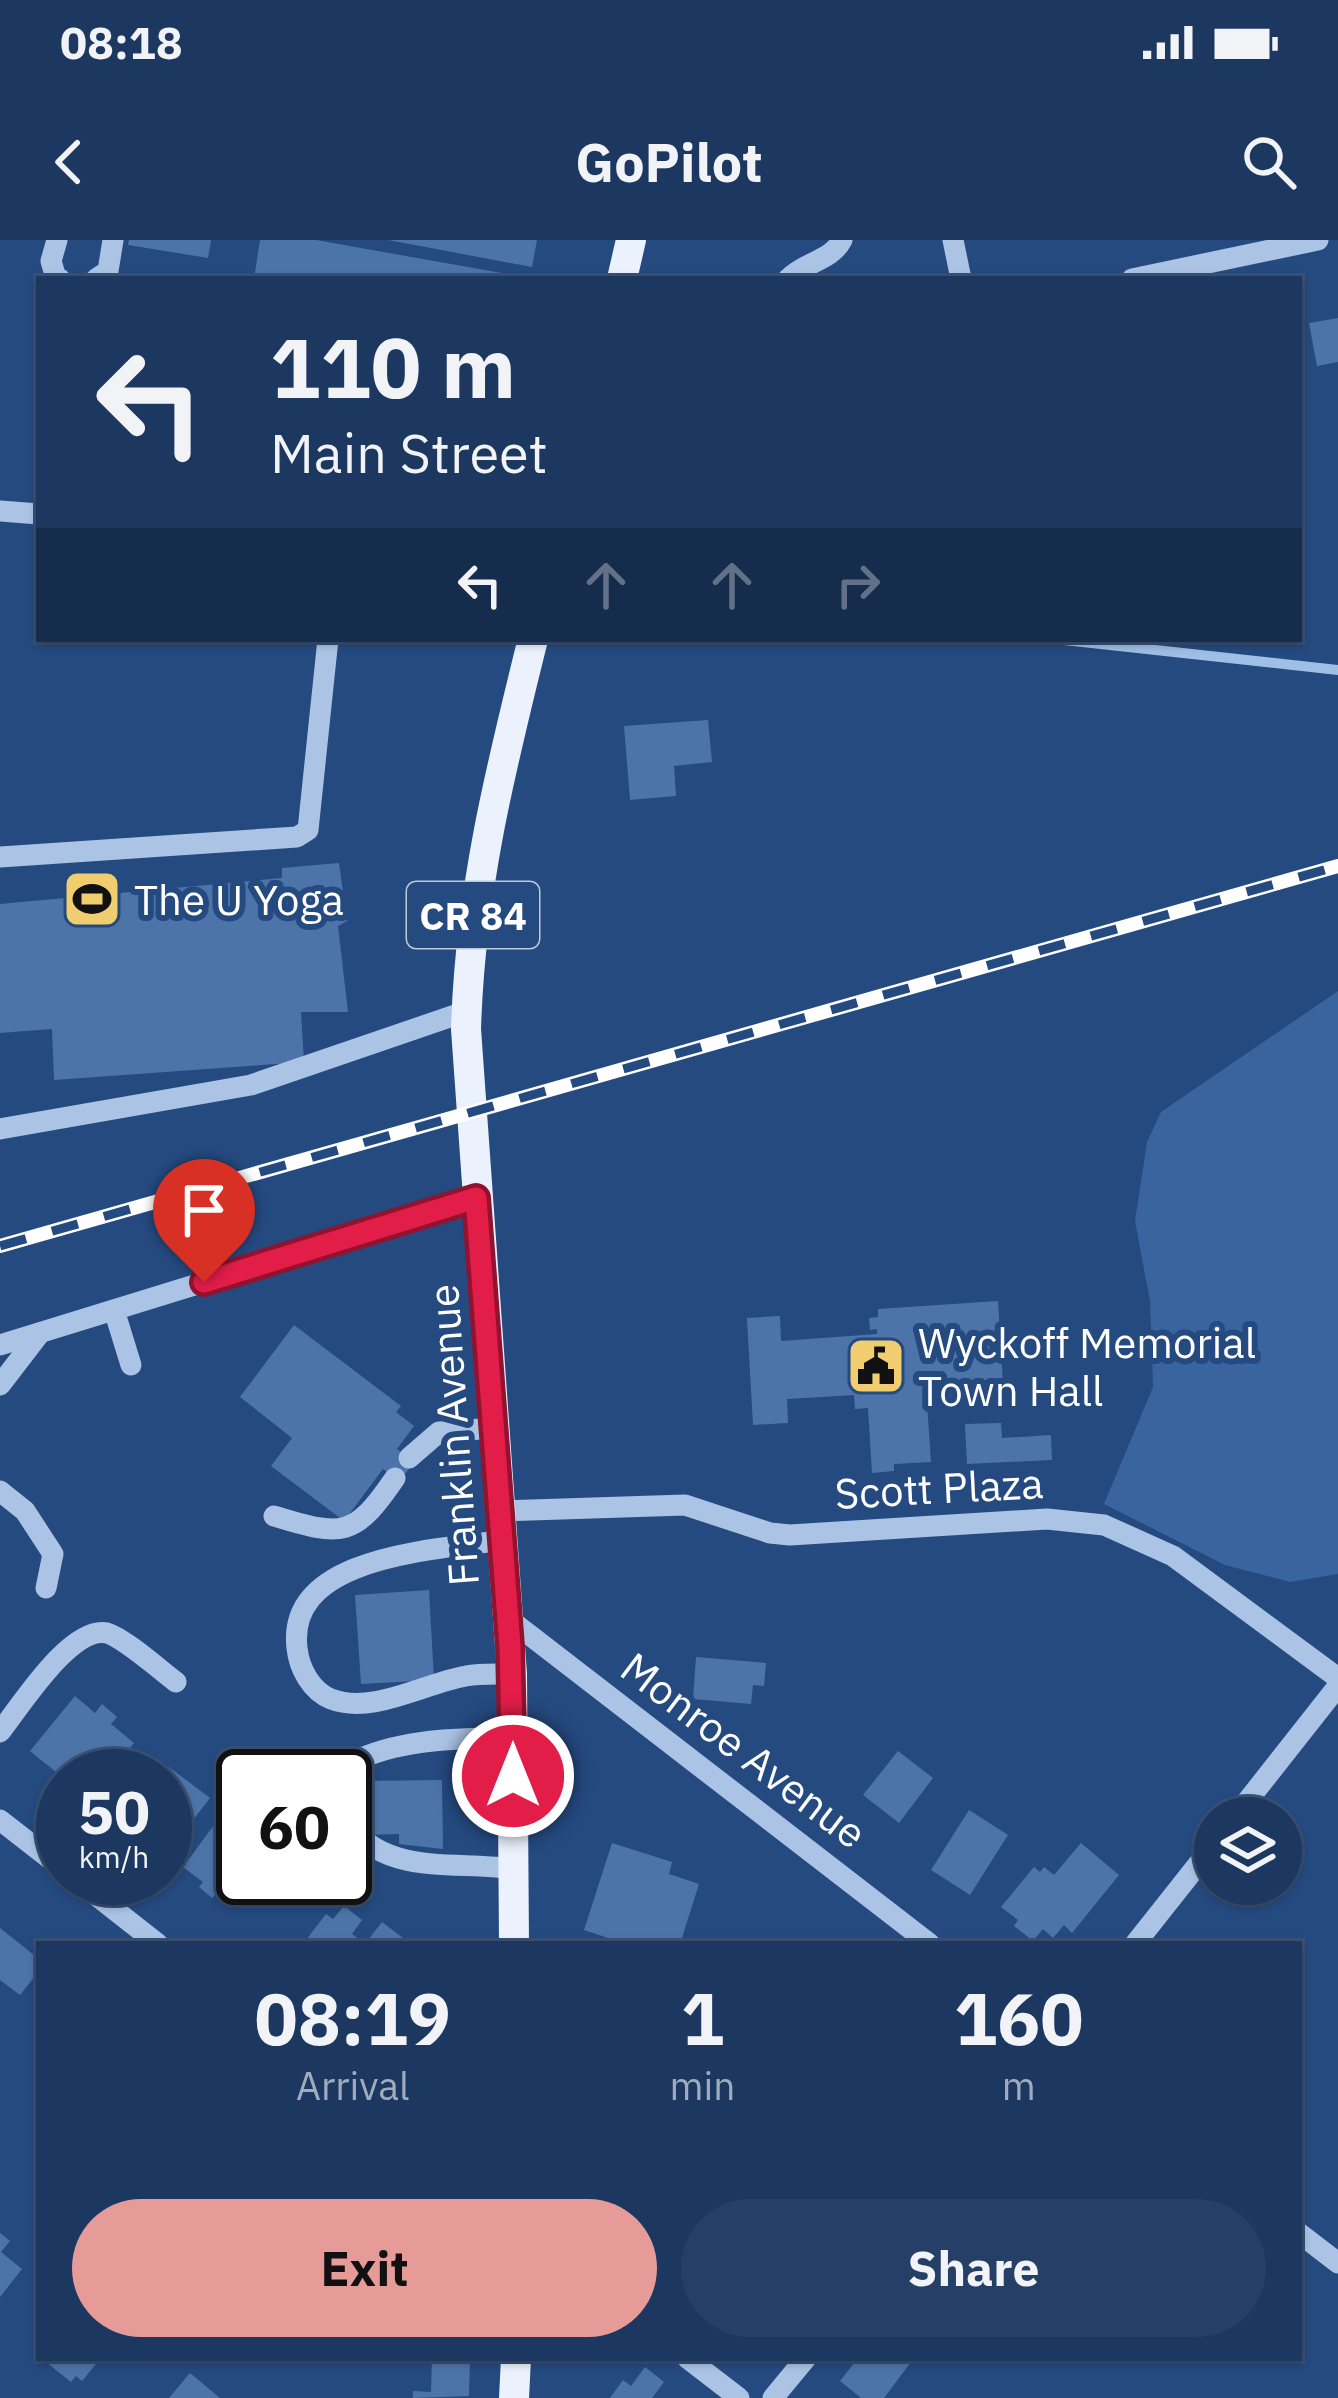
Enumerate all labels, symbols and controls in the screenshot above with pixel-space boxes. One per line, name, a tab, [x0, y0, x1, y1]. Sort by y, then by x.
text: 08:18	[60, 13, 183, 71]
text: GoPilot	[575, 127, 763, 197]
icon: back	[36, 129, 102, 195]
icon: search	[1236, 129, 1302, 195]
text: 110 m	[270, 312, 516, 421]
icon: left	[72, 324, 228, 480]
text: Main Street	[270, 418, 548, 488]
icon: left	[447, 552, 513, 618]
icon: ahead	[573, 552, 639, 618]
icon: ahead	[699, 552, 765, 618]
icon: right	[825, 552, 891, 618]
sports icon: The U Yoga	[61, 868, 123, 930]
place label: The U Yoga	[134, 872, 344, 927]
road number: CR 84	[407, 882, 539, 948]
pin	[153, 1159, 255, 1282]
icon: arrive	[171, 1177, 237, 1243]
street label: Franklin Avenue	[415, 1282, 491, 1588]
place label: Wyckoff Memorial Town Hall	[918, 1315, 1256, 1418]
public building icon: Wyckoff Memorial Town Hall	[845, 1335, 907, 1397]
street label: Scott Plaza	[833, 1455, 1045, 1521]
street label: Monroe Avenue	[610, 1640, 878, 1860]
position arrow	[450, 1713, 576, 1839]
speed limit sign: 60	[216, 1749, 372, 1905]
text: 50	[78, 1772, 150, 1851]
map controls	[1194, 1797, 1302, 1905]
button: layers	[1194, 1797, 1302, 1905]
text: km/h	[79, 1837, 149, 1876]
text: 08:19	[254, 1971, 451, 2065]
text: 1	[681, 1971, 724, 2065]
text: 160	[954, 1971, 1084, 2065]
text: Arrival	[296, 2060, 410, 2111]
text: min	[670, 2060, 735, 2111]
text: m	[1002, 2060, 1036, 2111]
button: Exit	[72, 2199, 657, 2337]
button: Share	[681, 2199, 1266, 2337]

